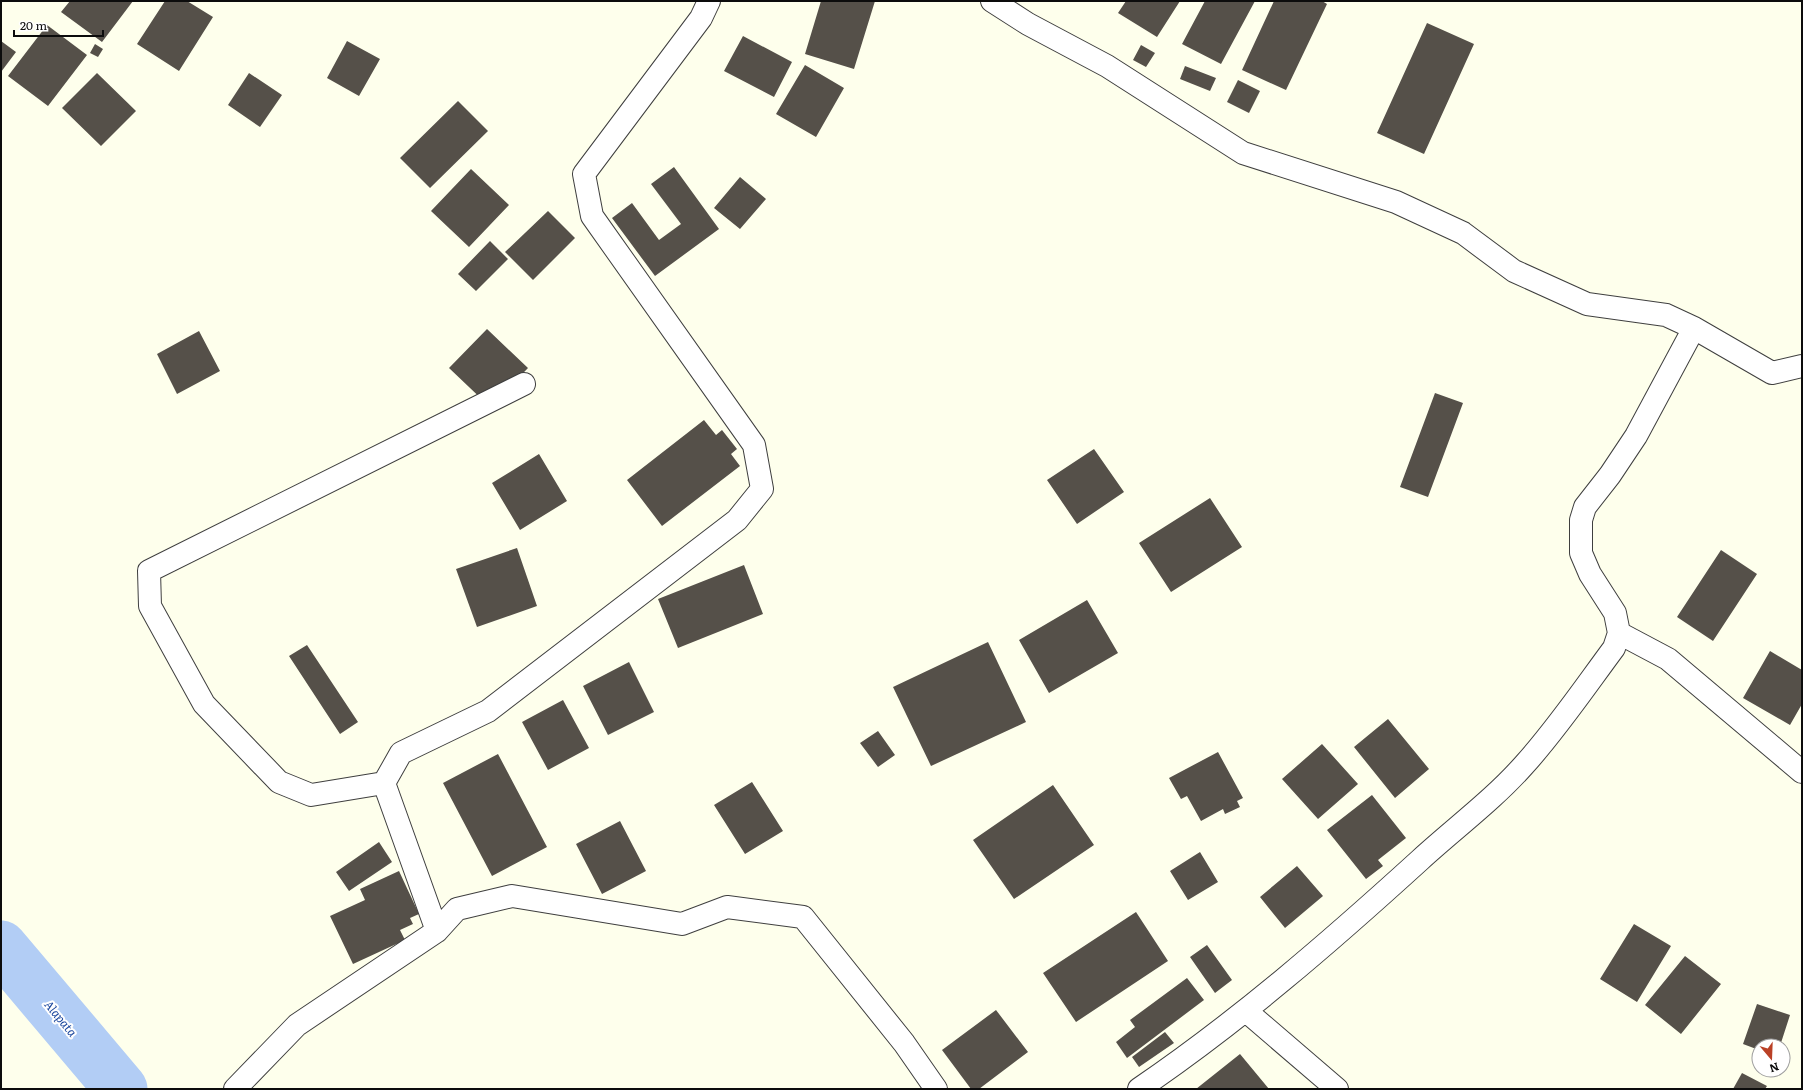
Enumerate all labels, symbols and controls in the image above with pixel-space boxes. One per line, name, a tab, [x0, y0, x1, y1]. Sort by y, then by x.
scale bar	[14, 12, 103, 38]
text: 20 m	[20, 16, 47, 34]
water label: Alapata	[40, 996, 82, 1040]
north arrow	[1751, 1038, 1791, 1078]
text: N	[1768, 1059, 1782, 1077]

